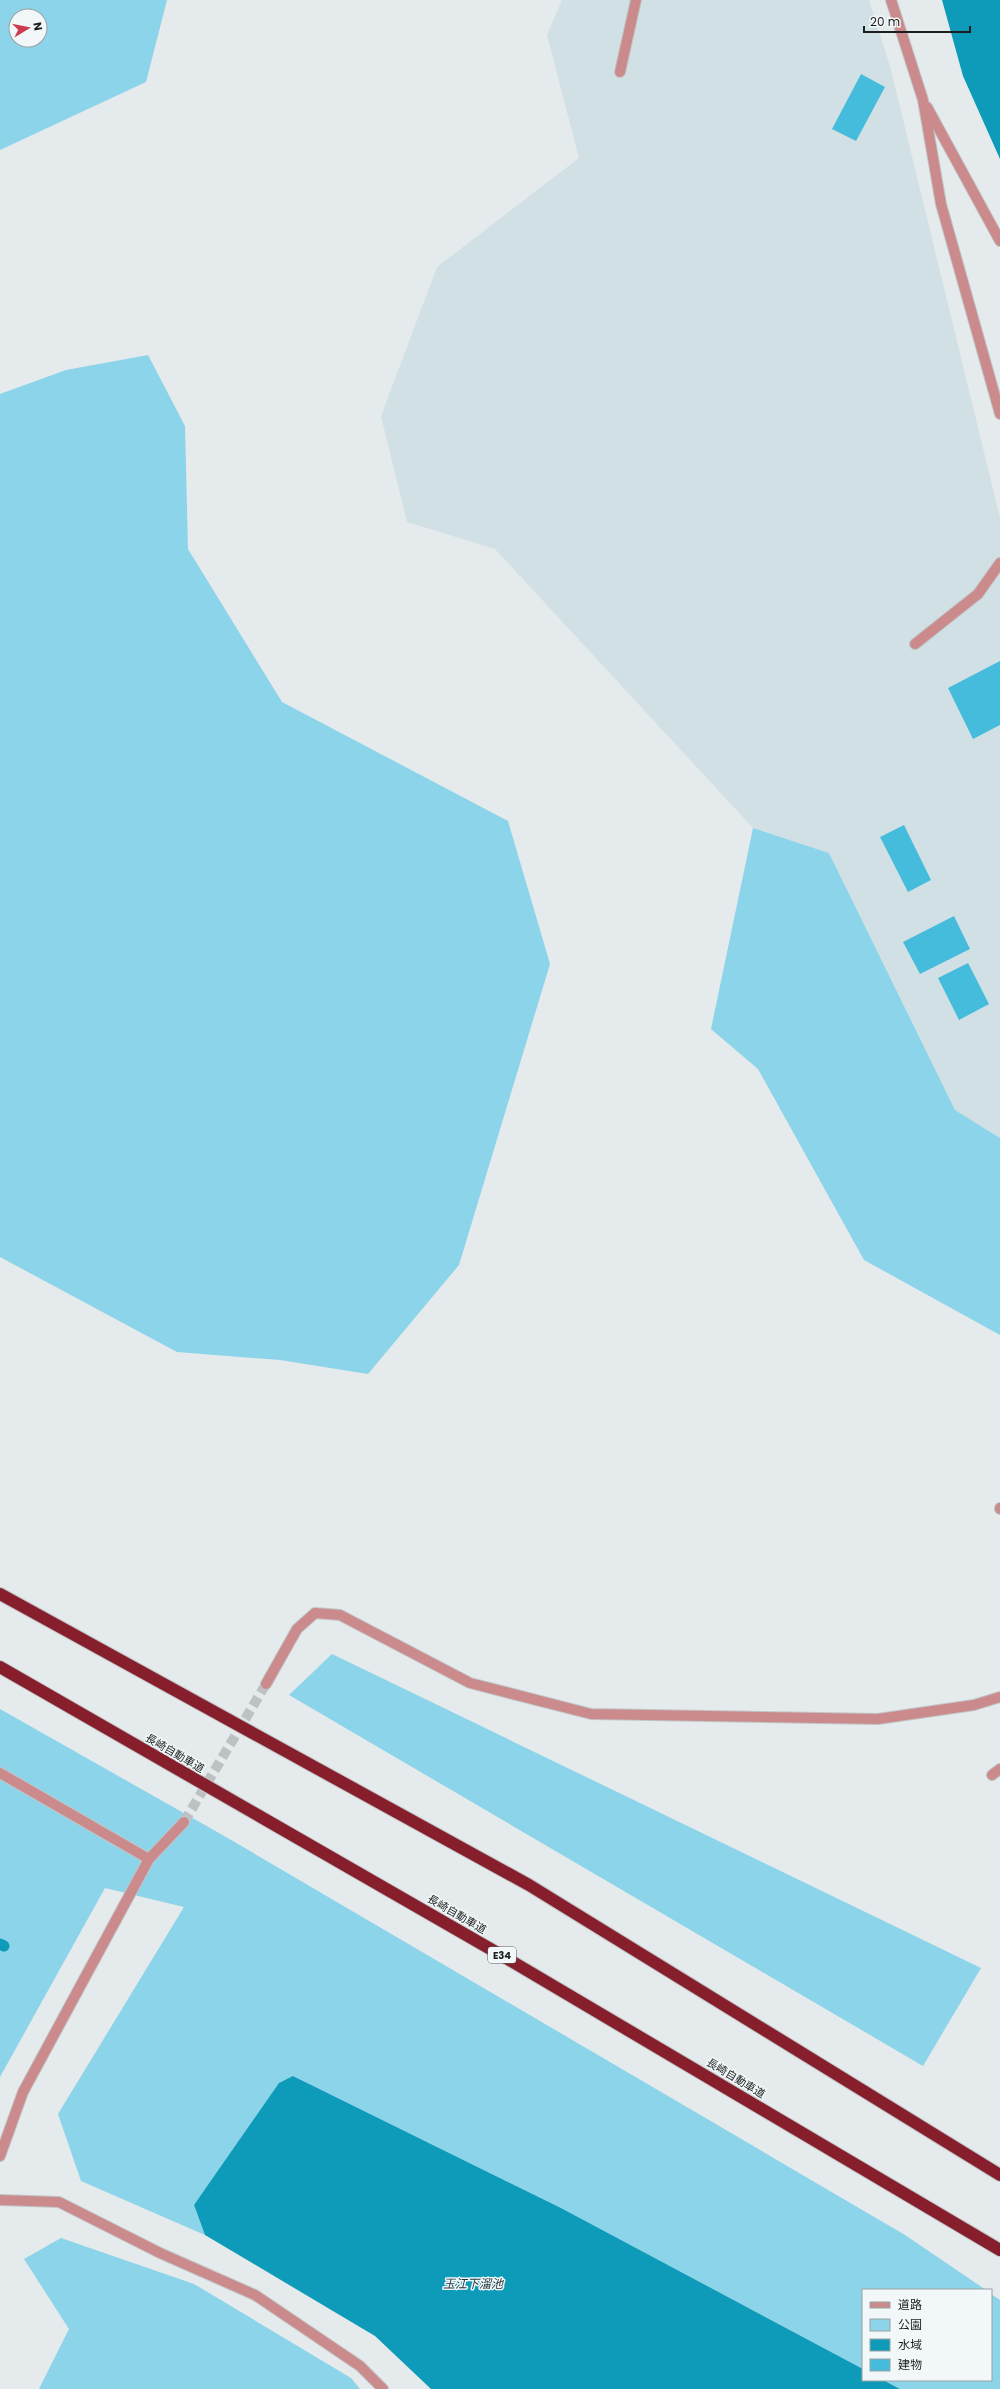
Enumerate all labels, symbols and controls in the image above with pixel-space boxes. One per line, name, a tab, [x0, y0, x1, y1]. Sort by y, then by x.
north arrow	[8, 8, 48, 48]
scale bar	[864, 8, 970, 34]
text: 20 m	[870, 13, 900, 30]
text: N	[29, 21, 46, 32]
street label: 長崎自動車道	[142, 1730, 208, 1776]
street label: 長崎自動車道	[424, 1891, 490, 1937]
road number: E34	[488, 1947, 516, 1963]
street label: 長崎自動車道	[704, 2054, 768, 2102]
water label: 玉江下溜池	[443, 2275, 504, 2292]
legend	[862, 2289, 992, 2381]
text: 道路	[898, 2296, 922, 2313]
text: 公園	[898, 2316, 922, 2333]
text: 水域	[898, 2336, 922, 2353]
text: 建物	[898, 2356, 922, 2373]

